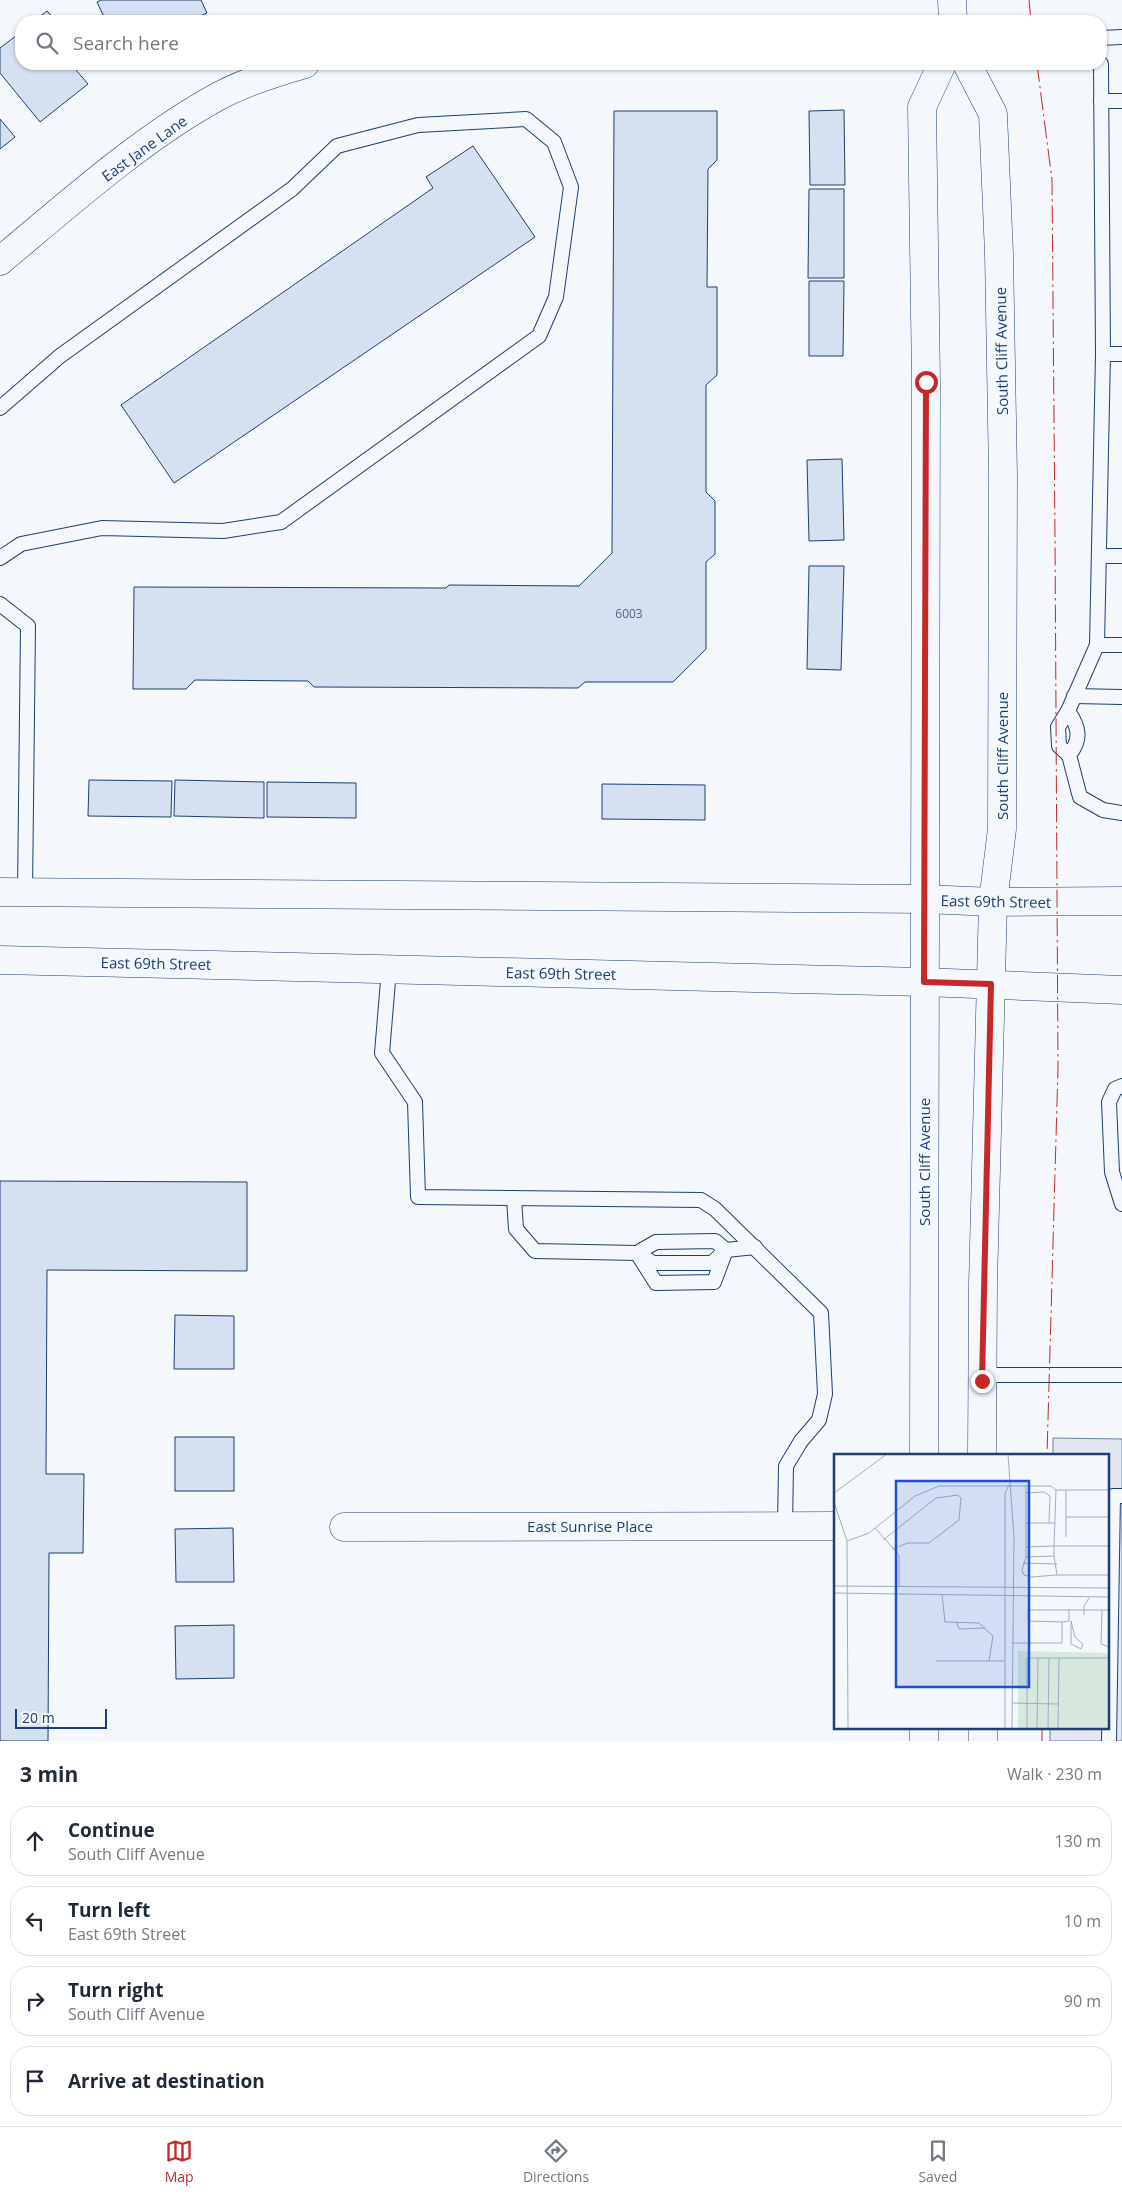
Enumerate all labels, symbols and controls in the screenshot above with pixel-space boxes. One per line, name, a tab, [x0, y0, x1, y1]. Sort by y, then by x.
search box	[15, 15, 1107, 70]
icon: search	[33, 29, 61, 57]
text: Search here	[73, 30, 179, 56]
street label: East Jane Lane	[97, 110, 191, 186]
street label: South Cliff Avenue	[990, 287, 1012, 415]
route start	[915, 371, 938, 394]
house number: 6003	[615, 605, 643, 622]
street label: South Cliff Avenue	[992, 692, 1012, 820]
street label: East 69th Street	[941, 890, 1051, 912]
street label: East 69th Street	[101, 952, 211, 974]
street label: East 69th Street	[506, 962, 616, 984]
street label: South Cliff Avenue	[914, 1098, 934, 1226]
route end	[971, 1370, 994, 1393]
inset map	[834, 1454, 1110, 1728]
street label: East Sunrise Place	[527, 1516, 653, 1536]
scale bar	[15, 1706, 108, 1729]
text: 20 m	[22, 1708, 55, 1727]
text: 3 min	[20, 1760, 78, 1788]
text: Walk · 230 m	[1007, 1763, 1102, 1785]
text: Continue	[68, 1817, 155, 1843]
icon: ahead	[21, 1827, 49, 1855]
text: 130 m	[1055, 1830, 1101, 1852]
text: South Cliff Avenue	[68, 1843, 205, 1865]
text: Turn left	[68, 1897, 150, 1923]
icon: left	[21, 1907, 49, 1935]
text: 10 m	[1064, 1910, 1101, 1932]
text: East 69th Street	[68, 1923, 186, 1945]
text: Turn right	[68, 1977, 163, 2003]
icon: right	[21, 1987, 49, 2015]
text: 90 m	[1064, 1990, 1101, 2012]
text: South Cliff Avenue	[68, 2003, 205, 2025]
icon: arrive	[21, 2067, 49, 2095]
text: Arrive at destination	[68, 2068, 265, 2094]
tab: Map	[165, 2137, 194, 2186]
tab: Directions	[523, 2137, 589, 2186]
tab: Saved	[918, 2137, 957, 2186]

